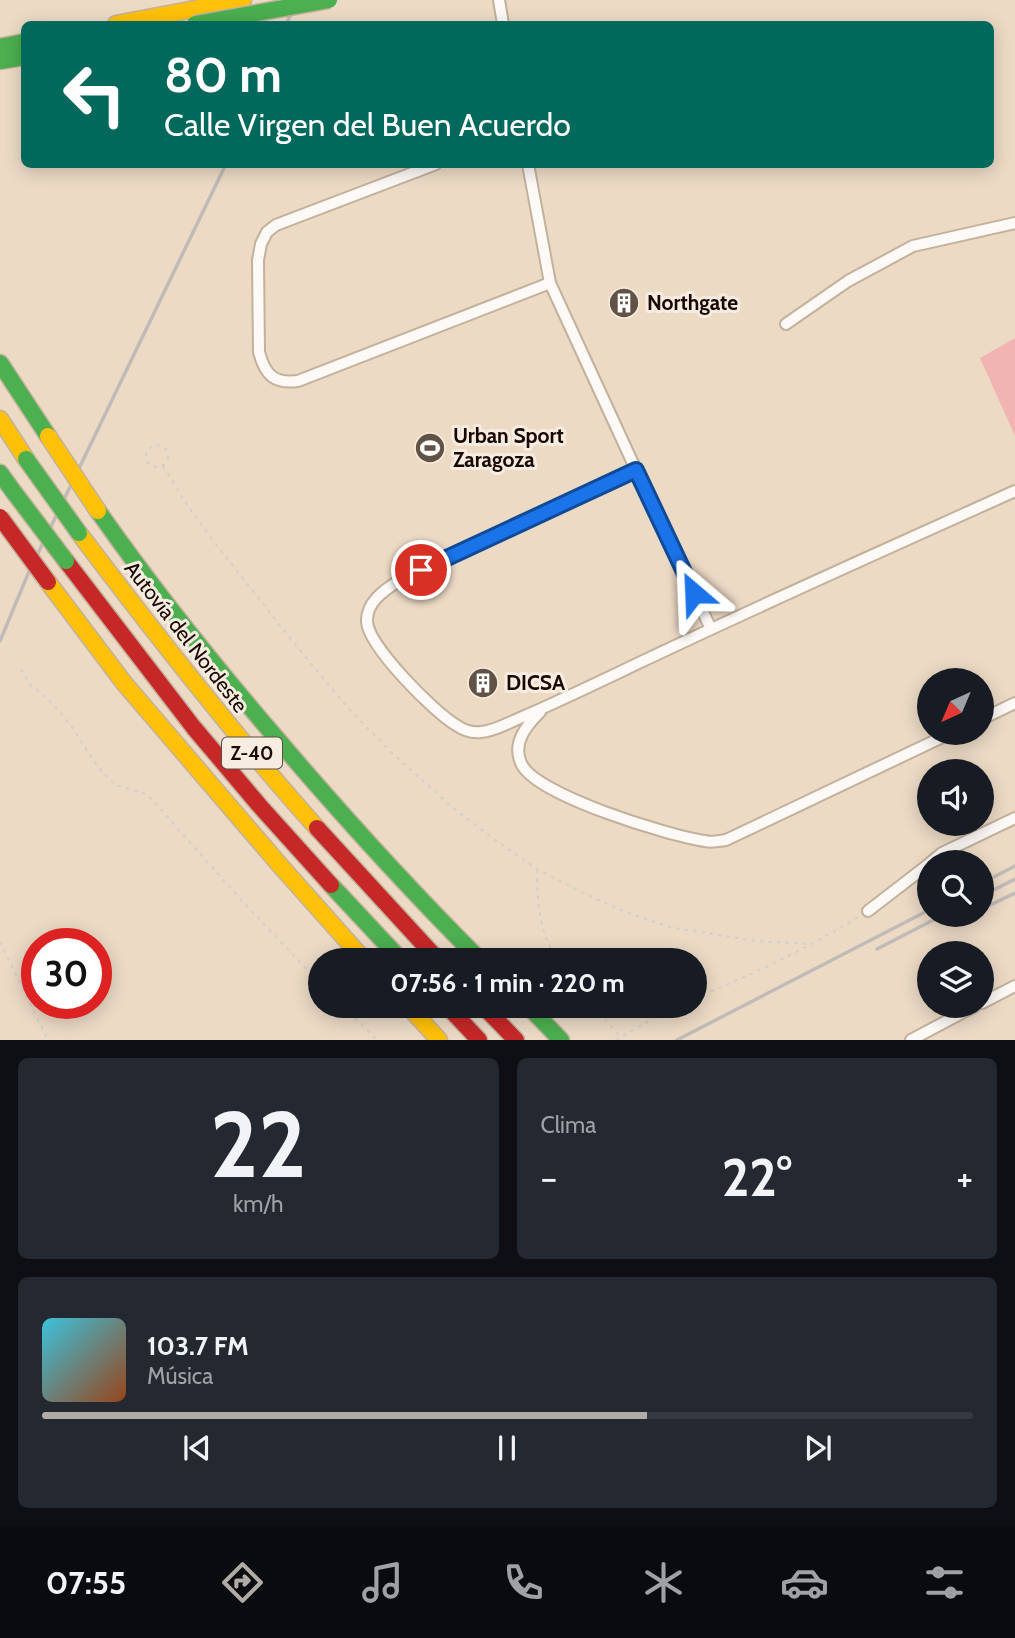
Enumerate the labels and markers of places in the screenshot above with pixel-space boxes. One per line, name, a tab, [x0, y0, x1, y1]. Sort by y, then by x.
building icon: Northgate	[607, 286, 641, 320]
place label: Northgate	[647, 290, 738, 315]
place label: Urban Sport Zaragoza	[453, 423, 564, 472]
sports icon: Urban Sport Zaragoza	[413, 431, 447, 465]
pin	[391, 540, 451, 600]
building icon: DICSA	[466, 666, 500, 700]
place label: DICSA	[506, 670, 566, 695]

